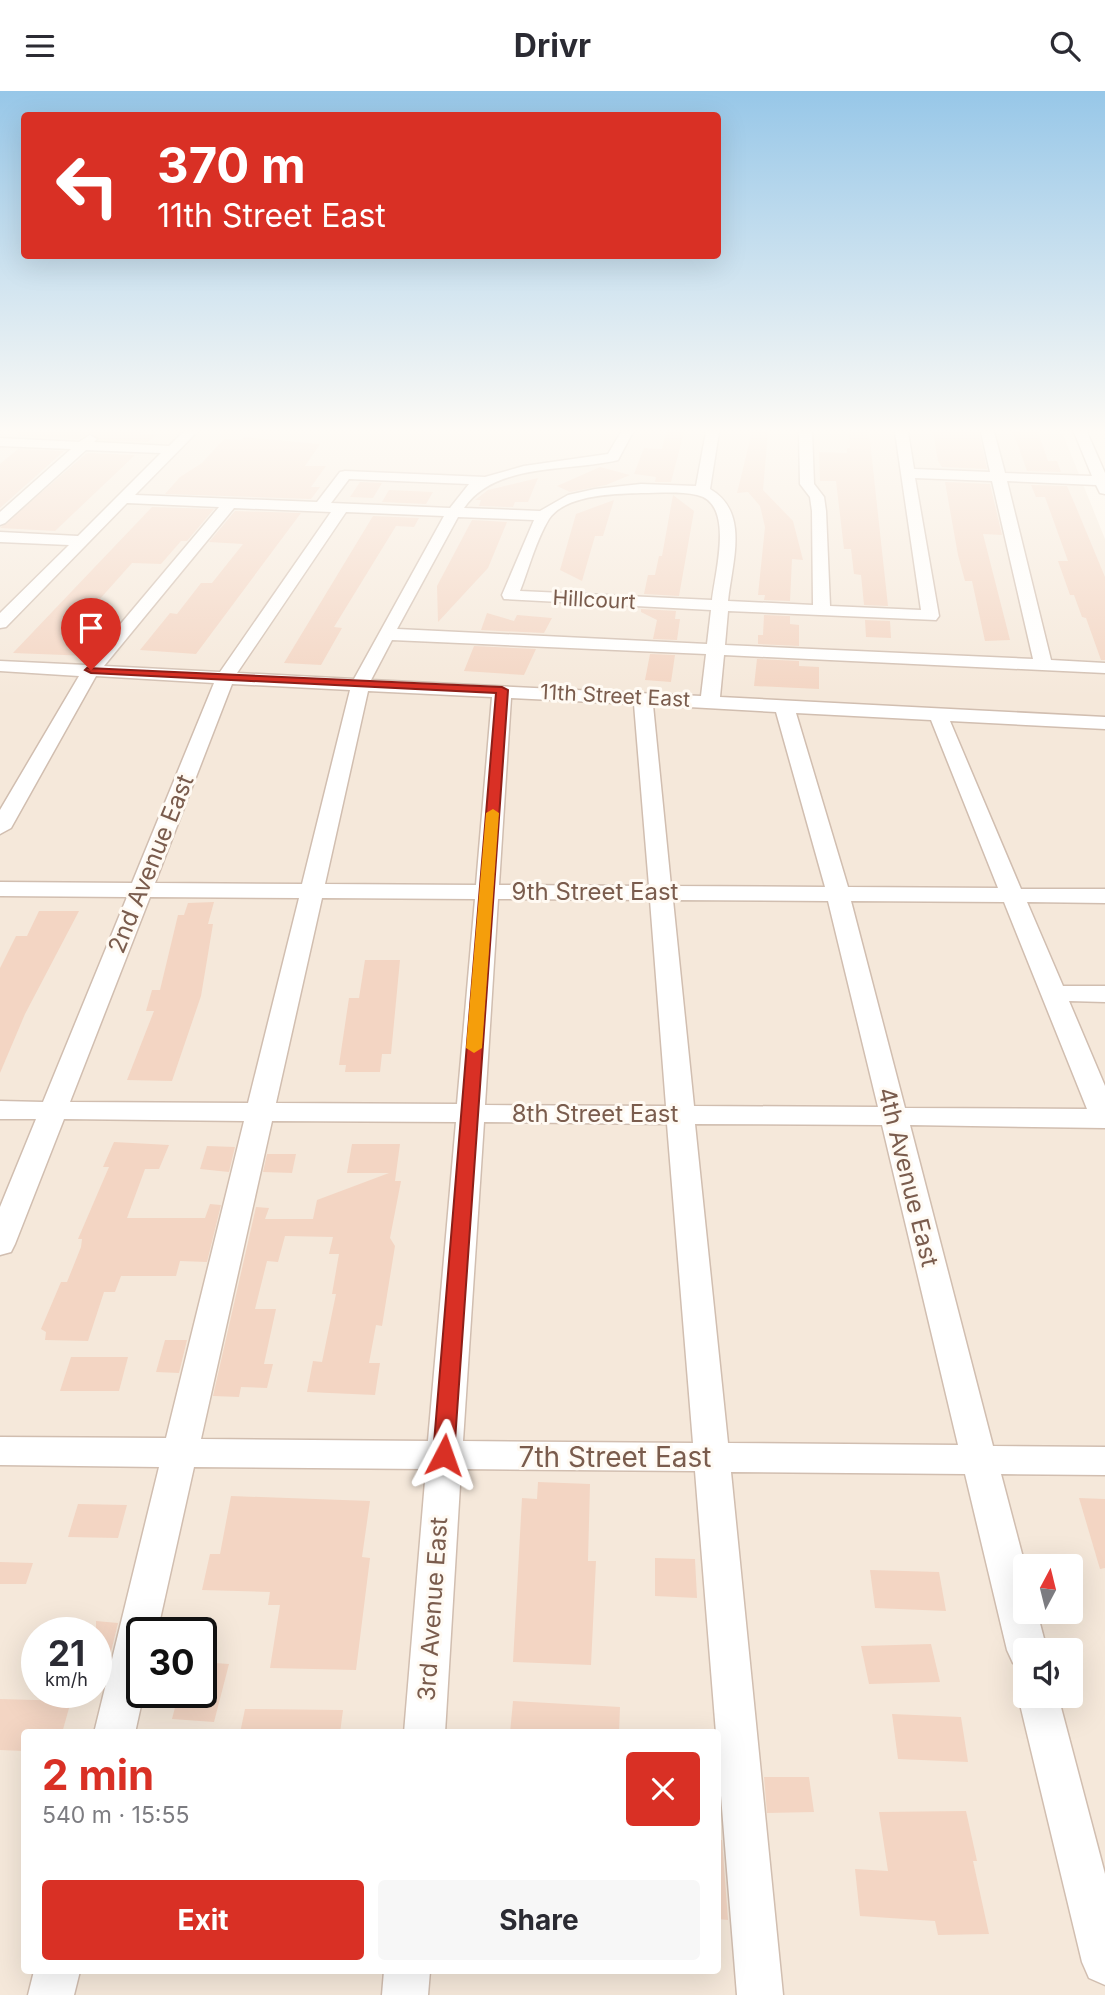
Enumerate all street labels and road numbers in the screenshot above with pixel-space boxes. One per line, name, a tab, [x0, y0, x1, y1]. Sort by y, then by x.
street label: Hillcourt	[552, 585, 636, 614]
street label: 11th Street East	[539, 679, 691, 712]
street label: 2nd Avenue East	[102, 770, 200, 957]
street label: 9th Street East	[512, 877, 679, 906]
street label: 4th Avenue East	[872, 1084, 945, 1270]
street label: 8th Street East	[512, 1099, 678, 1128]
street label: 7th Street East	[519, 1440, 711, 1474]
street label: 3rd Avenue East	[412, 1516, 453, 1702]

